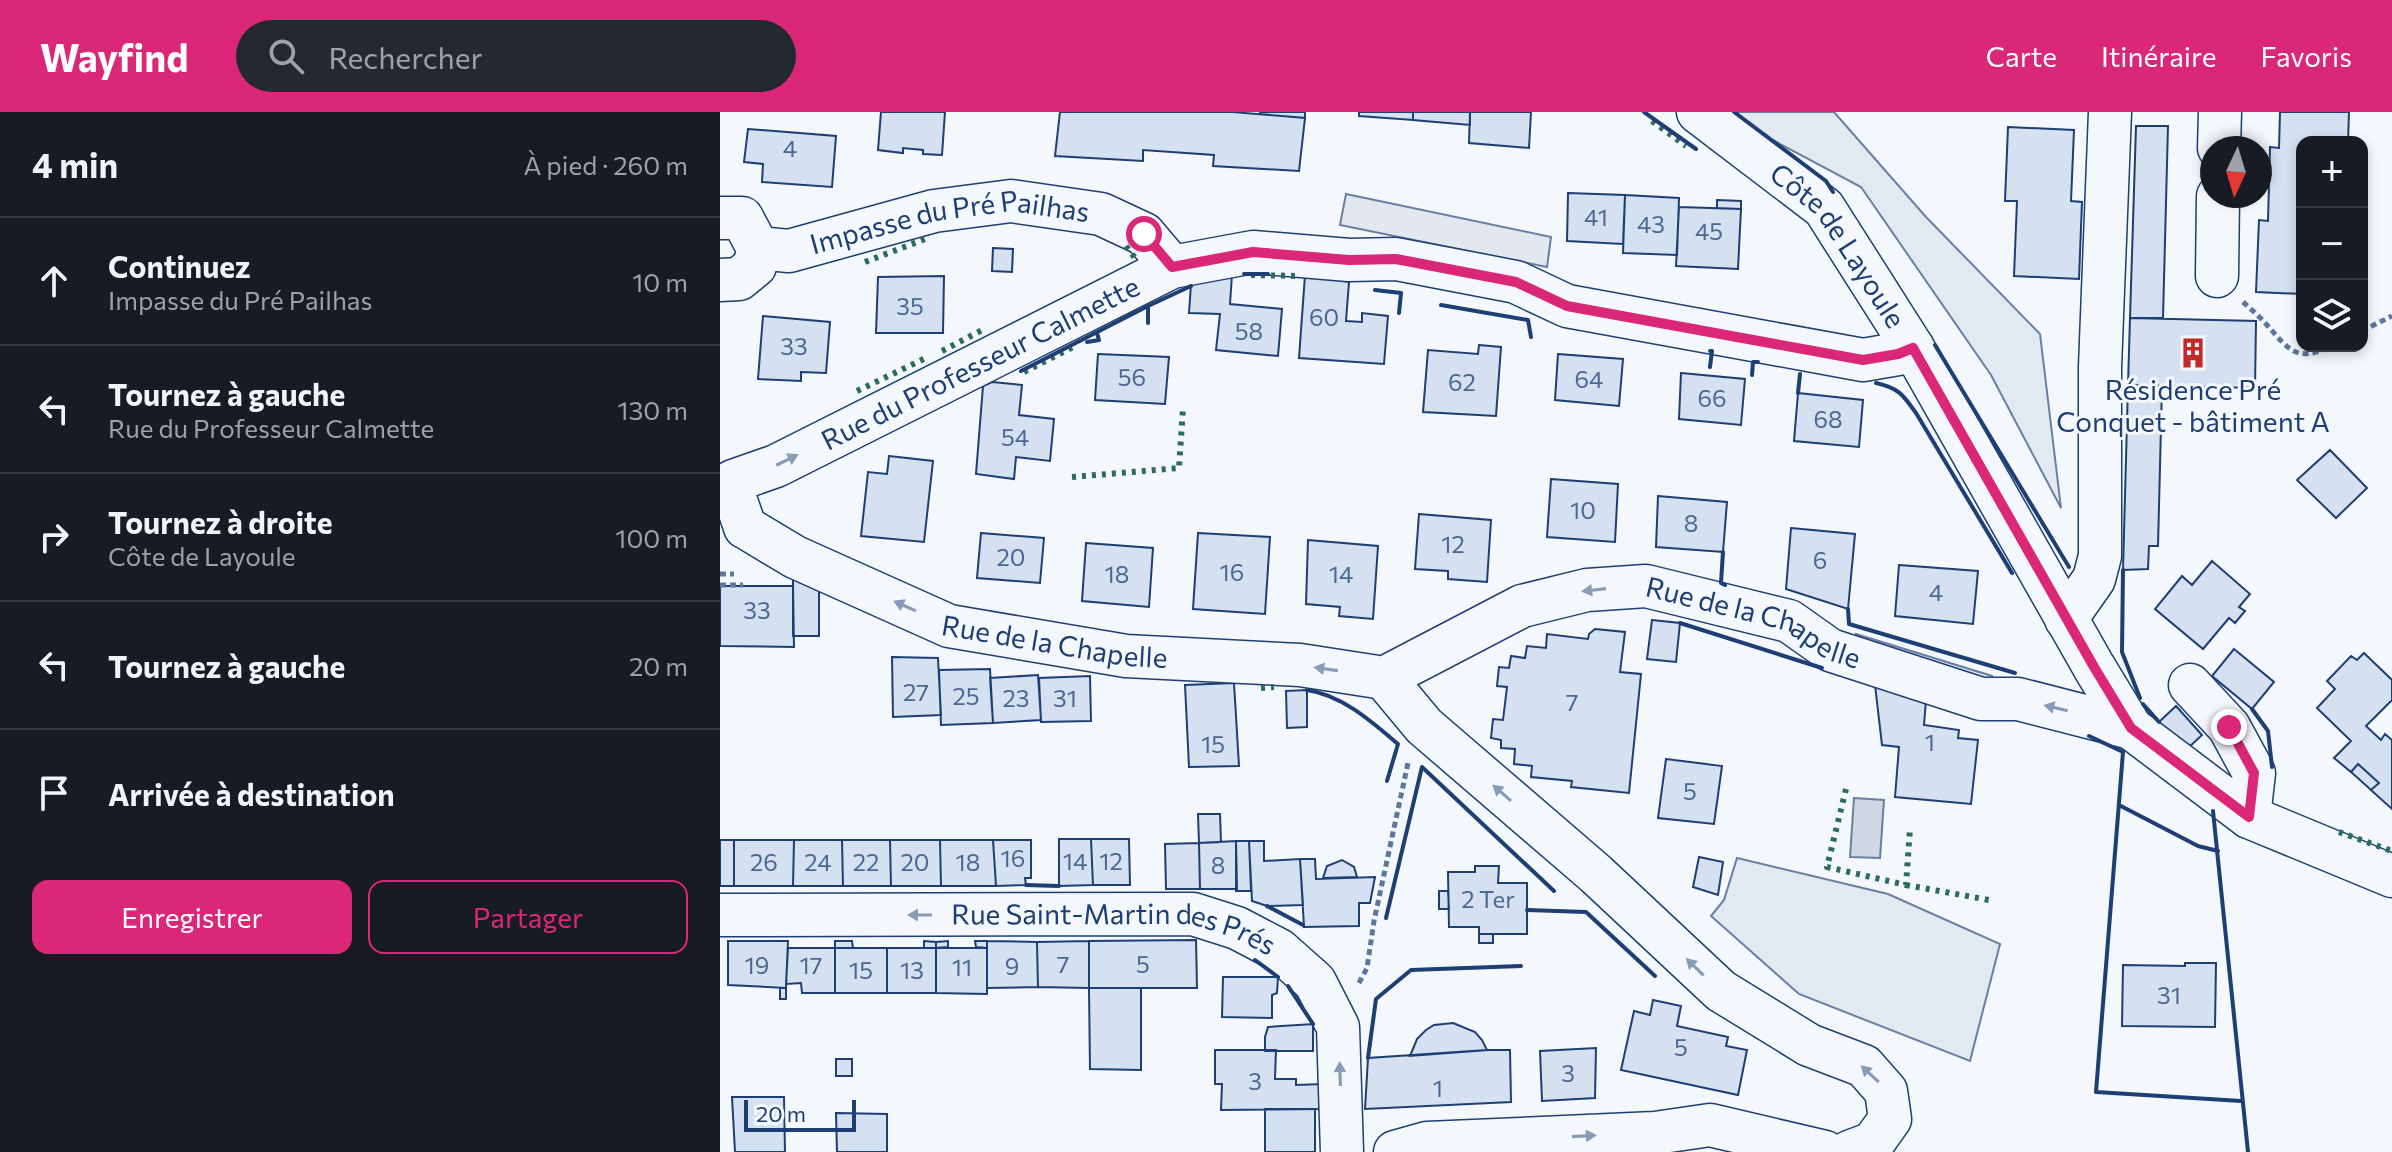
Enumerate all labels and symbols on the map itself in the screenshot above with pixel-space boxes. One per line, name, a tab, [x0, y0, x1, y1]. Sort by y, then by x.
house number: 4	[783, 133, 797, 162]
north arrow	[2200, 136, 2272, 208]
street label: Côte de Layoule	[1764, 155, 1914, 334]
street label: Impasse du Pré Pailhas	[806, 182, 1092, 260]
house number: 41	[1584, 202, 1608, 231]
house number: 43	[1637, 209, 1665, 238]
route start	[1126, 216, 1162, 252]
house number: 45	[1695, 216, 1723, 245]
street label: Rue du Professeur Calmette	[815, 268, 1145, 457]
house number: 35	[896, 291, 924, 320]
house number: 60	[1309, 302, 1339, 331]
house number: 58	[1235, 316, 1263, 345]
house number: 33	[780, 331, 808, 360]
building icon: Résidence Pré Conquet - bâtiment A	[2176, 336, 2210, 370]
house number: 56	[1118, 362, 1146, 391]
house number: 64	[1575, 364, 1603, 393]
house number: 62	[1448, 367, 1476, 396]
place label: Résidence Pré Conquet - bâtiment A	[2056, 372, 2330, 438]
house number: 66	[1697, 383, 1727, 412]
house number: 68	[1813, 404, 1843, 433]
house number: 54	[1001, 422, 1029, 451]
one-way arrow	[776, 453, 799, 467]
house number: 10	[1570, 495, 1596, 524]
house number: 8	[1684, 508, 1698, 537]
house number: 12	[1441, 529, 1465, 558]
house number: 20	[997, 542, 1025, 571]
house number: 6	[1813, 545, 1827, 574]
house number: 16	[1220, 557, 1244, 586]
house number: 18	[1105, 559, 1129, 588]
house number: 14	[1329, 559, 1353, 588]
street label: Rue de la Chapelle	[1643, 569, 1865, 675]
house number: 4	[1929, 577, 1943, 606]
one-way arrow	[1581, 584, 1606, 597]
house number: 33	[743, 595, 771, 624]
one-way arrow	[893, 600, 917, 613]
street label: Rue de la Chapelle	[939, 607, 1168, 674]
one-way arrow	[1313, 662, 1338, 675]
house number: 27	[903, 677, 929, 706]
house number: 25	[952, 681, 980, 710]
house number: 23	[1002, 683, 1030, 712]
house number: 31	[1053, 683, 1077, 712]
house number: 7	[1566, 687, 1578, 716]
one-way arrow	[2043, 701, 2068, 714]
route end	[2211, 709, 2247, 745]
house number: 1	[1925, 727, 1935, 756]
house number: 15	[1201, 729, 1225, 758]
house number: 5	[1683, 776, 1697, 805]
one-way arrow	[1492, 785, 1512, 802]
house number: 16	[1001, 843, 1025, 872]
house number: 14	[1063, 846, 1087, 875]
house number: 12	[1099, 846, 1123, 875]
house number: 26	[750, 847, 778, 876]
house number: 24	[804, 847, 832, 876]
house number: 22	[853, 847, 879, 876]
house number: 20	[901, 847, 929, 876]
house number: 18	[956, 847, 980, 876]
house number: 8	[1211, 850, 1225, 879]
house number: 2 Ter	[1461, 884, 1515, 913]
street label: Rue Saint-Martin des Prés	[951, 896, 1282, 961]
one-way arrow	[907, 909, 932, 921]
house number: 7	[1057, 949, 1069, 978]
house number: 5	[1136, 949, 1150, 978]
house number: 19	[745, 950, 769, 979]
house number: 17	[800, 950, 822, 979]
house number: 9	[1005, 951, 1019, 980]
house number: 11	[952, 952, 972, 981]
house number: 15	[849, 955, 873, 984]
house number: 13	[900, 955, 924, 984]
one-way arrow	[1686, 958, 1705, 976]
house number: 31	[2157, 980, 2181, 1009]
house number: 5	[1674, 1032, 1688, 1061]
house number: 3	[1561, 1058, 1575, 1087]
one-way arrow	[1333, 1061, 1346, 1086]
house number: 3	[1248, 1066, 1262, 1095]
one-way arrow	[1861, 1066, 1880, 1084]
house number: 1	[1433, 1073, 1443, 1102]
scale bar	[744, 1096, 856, 1132]
one-way arrow	[1572, 1130, 1597, 1143]

